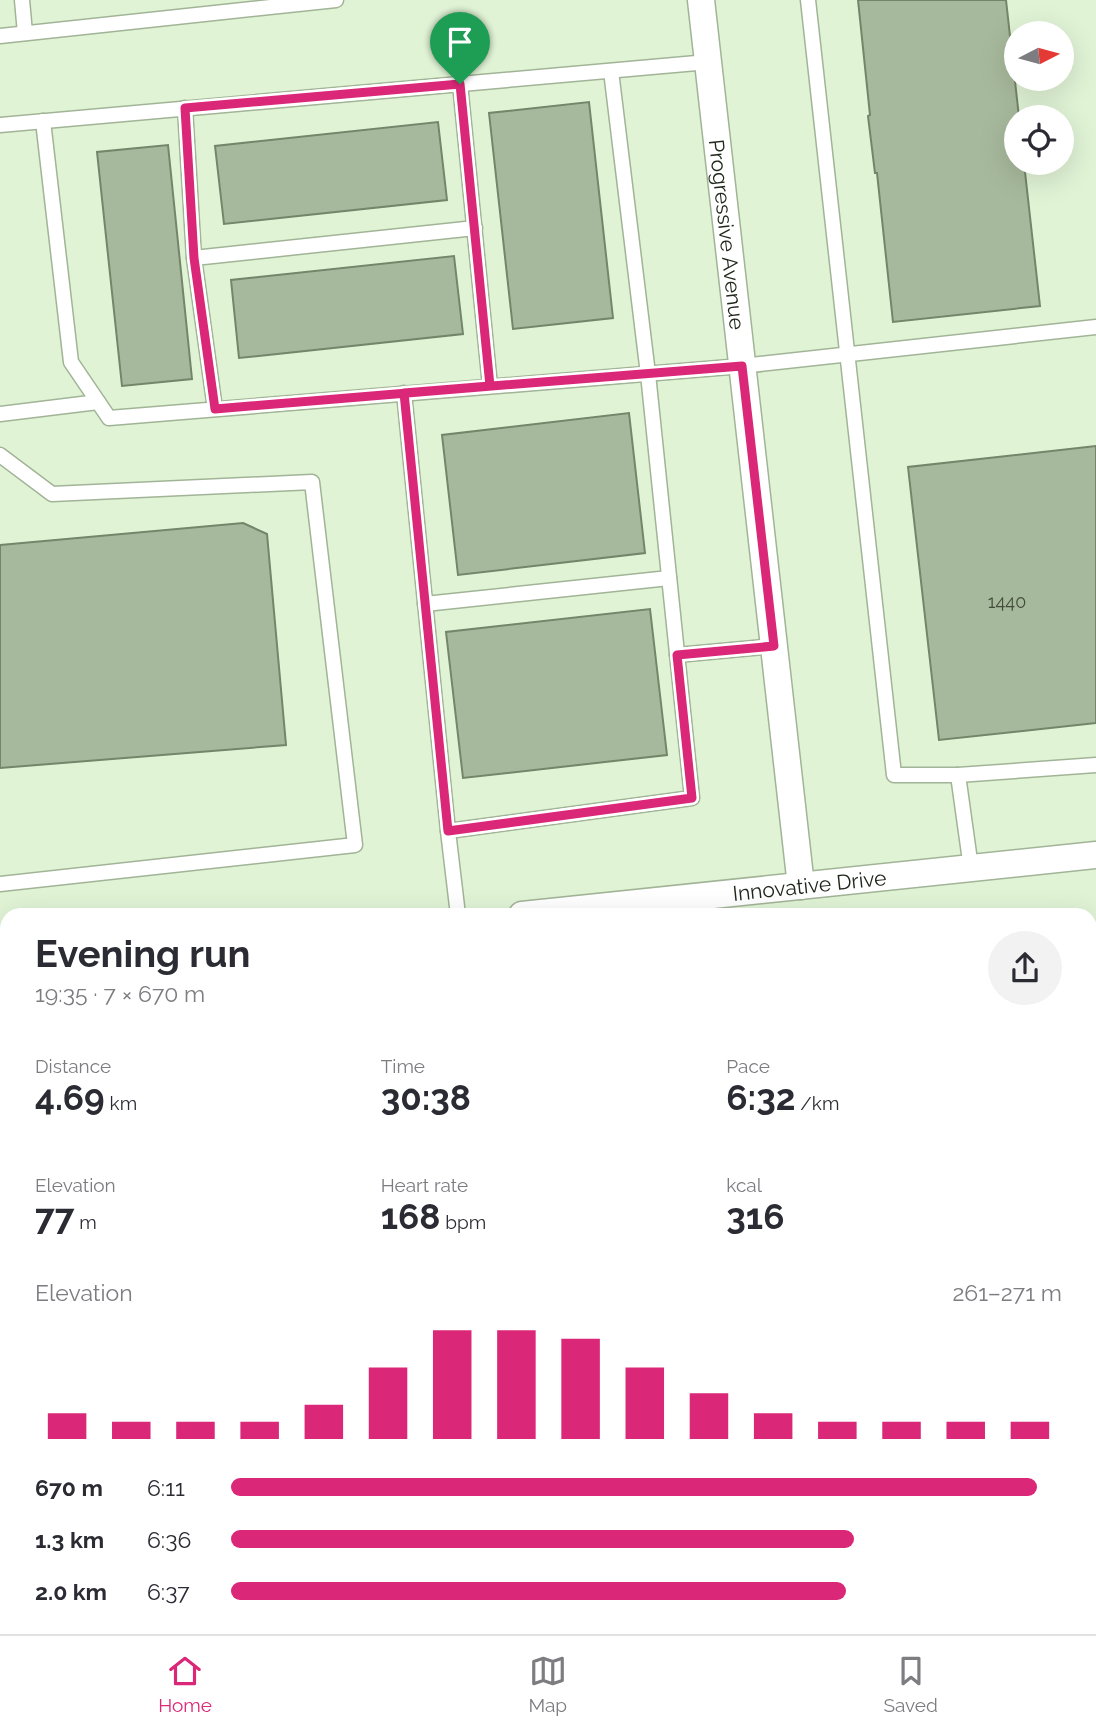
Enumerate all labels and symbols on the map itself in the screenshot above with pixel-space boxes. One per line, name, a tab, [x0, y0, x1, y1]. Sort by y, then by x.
pin	[430, 12.0, 490, 84]
north arrow	[1004, 21, 1074, 91]
street label: Progressive Avenue	[704, 138, 751, 331]
house number: 1440	[988, 591, 1026, 612]
street label: Innovative Drive	[731, 864, 888, 905]

